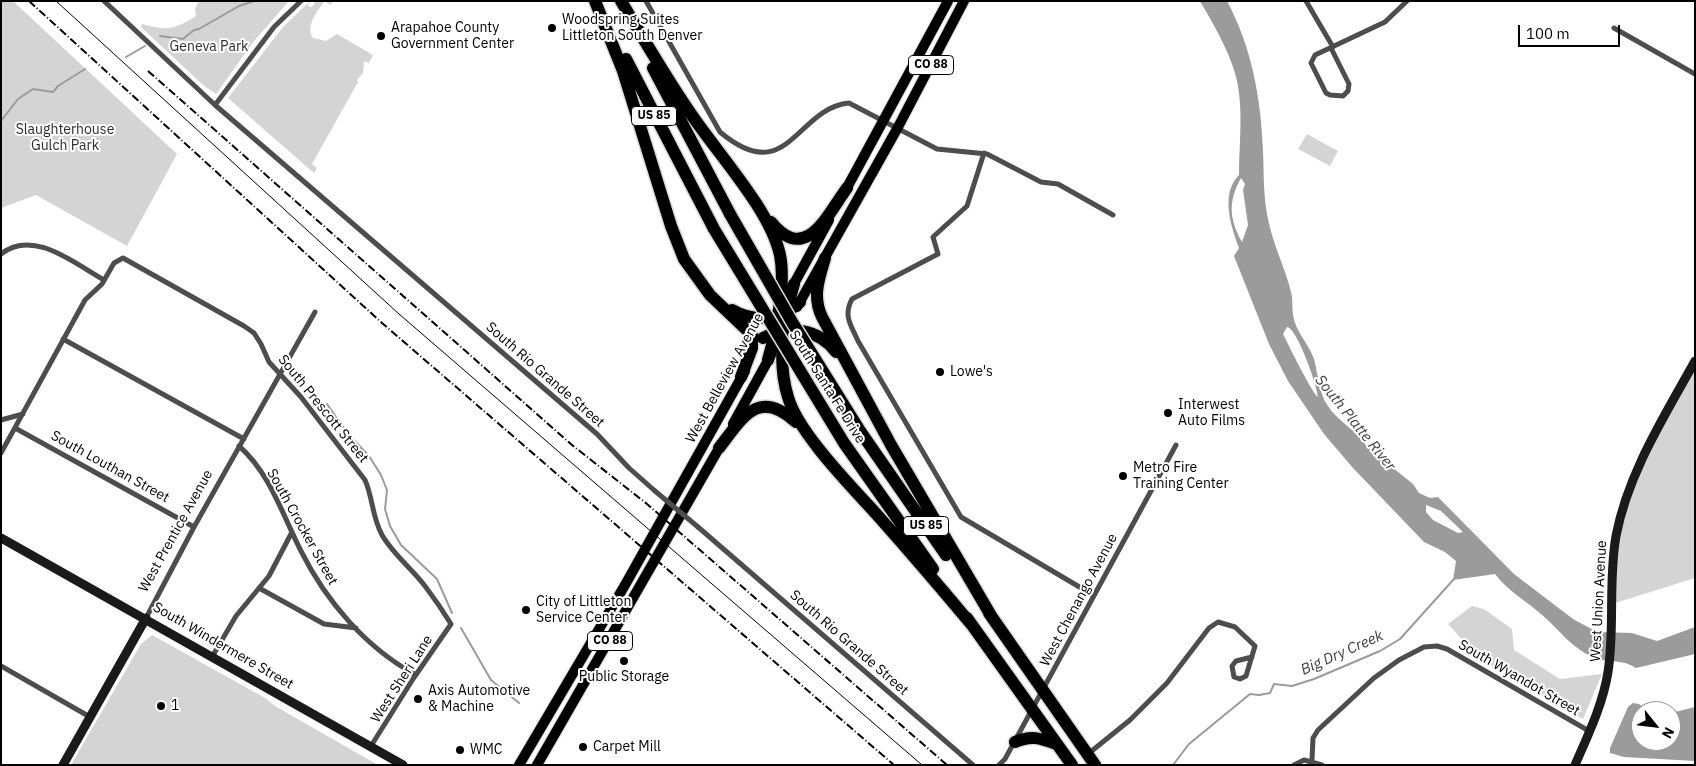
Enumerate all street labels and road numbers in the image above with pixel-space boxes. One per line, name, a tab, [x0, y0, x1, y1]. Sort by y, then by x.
road number: CO 88	[908, 56, 954, 74]
road number: US 85	[632, 106, 676, 125]
street label: West Belleview Avenue	[682, 310, 768, 446]
street label: South Rio Grande Street	[482, 319, 608, 431]
street label: South Santa Fe Drive	[785, 327, 869, 447]
street label: South Prescott Street	[274, 352, 372, 466]
street label: South Louthan Street	[48, 427, 172, 507]
street label: South Crocker Street	[263, 466, 341, 588]
street label: West Prentice Avenue	[135, 467, 217, 595]
road number: US 85	[904, 516, 948, 536]
street label: West Chenango Avenue	[1037, 531, 1121, 669]
street label: West Union Avenue	[1587, 540, 1611, 662]
street label: South Rio Grande Street	[786, 587, 912, 699]
street label: South Windermere Street	[150, 599, 296, 693]
road number: CO 88	[588, 631, 632, 650]
street label: West Sheri Lane	[368, 632, 436, 726]
street label: South Wyandot Street	[1455, 636, 1583, 720]

